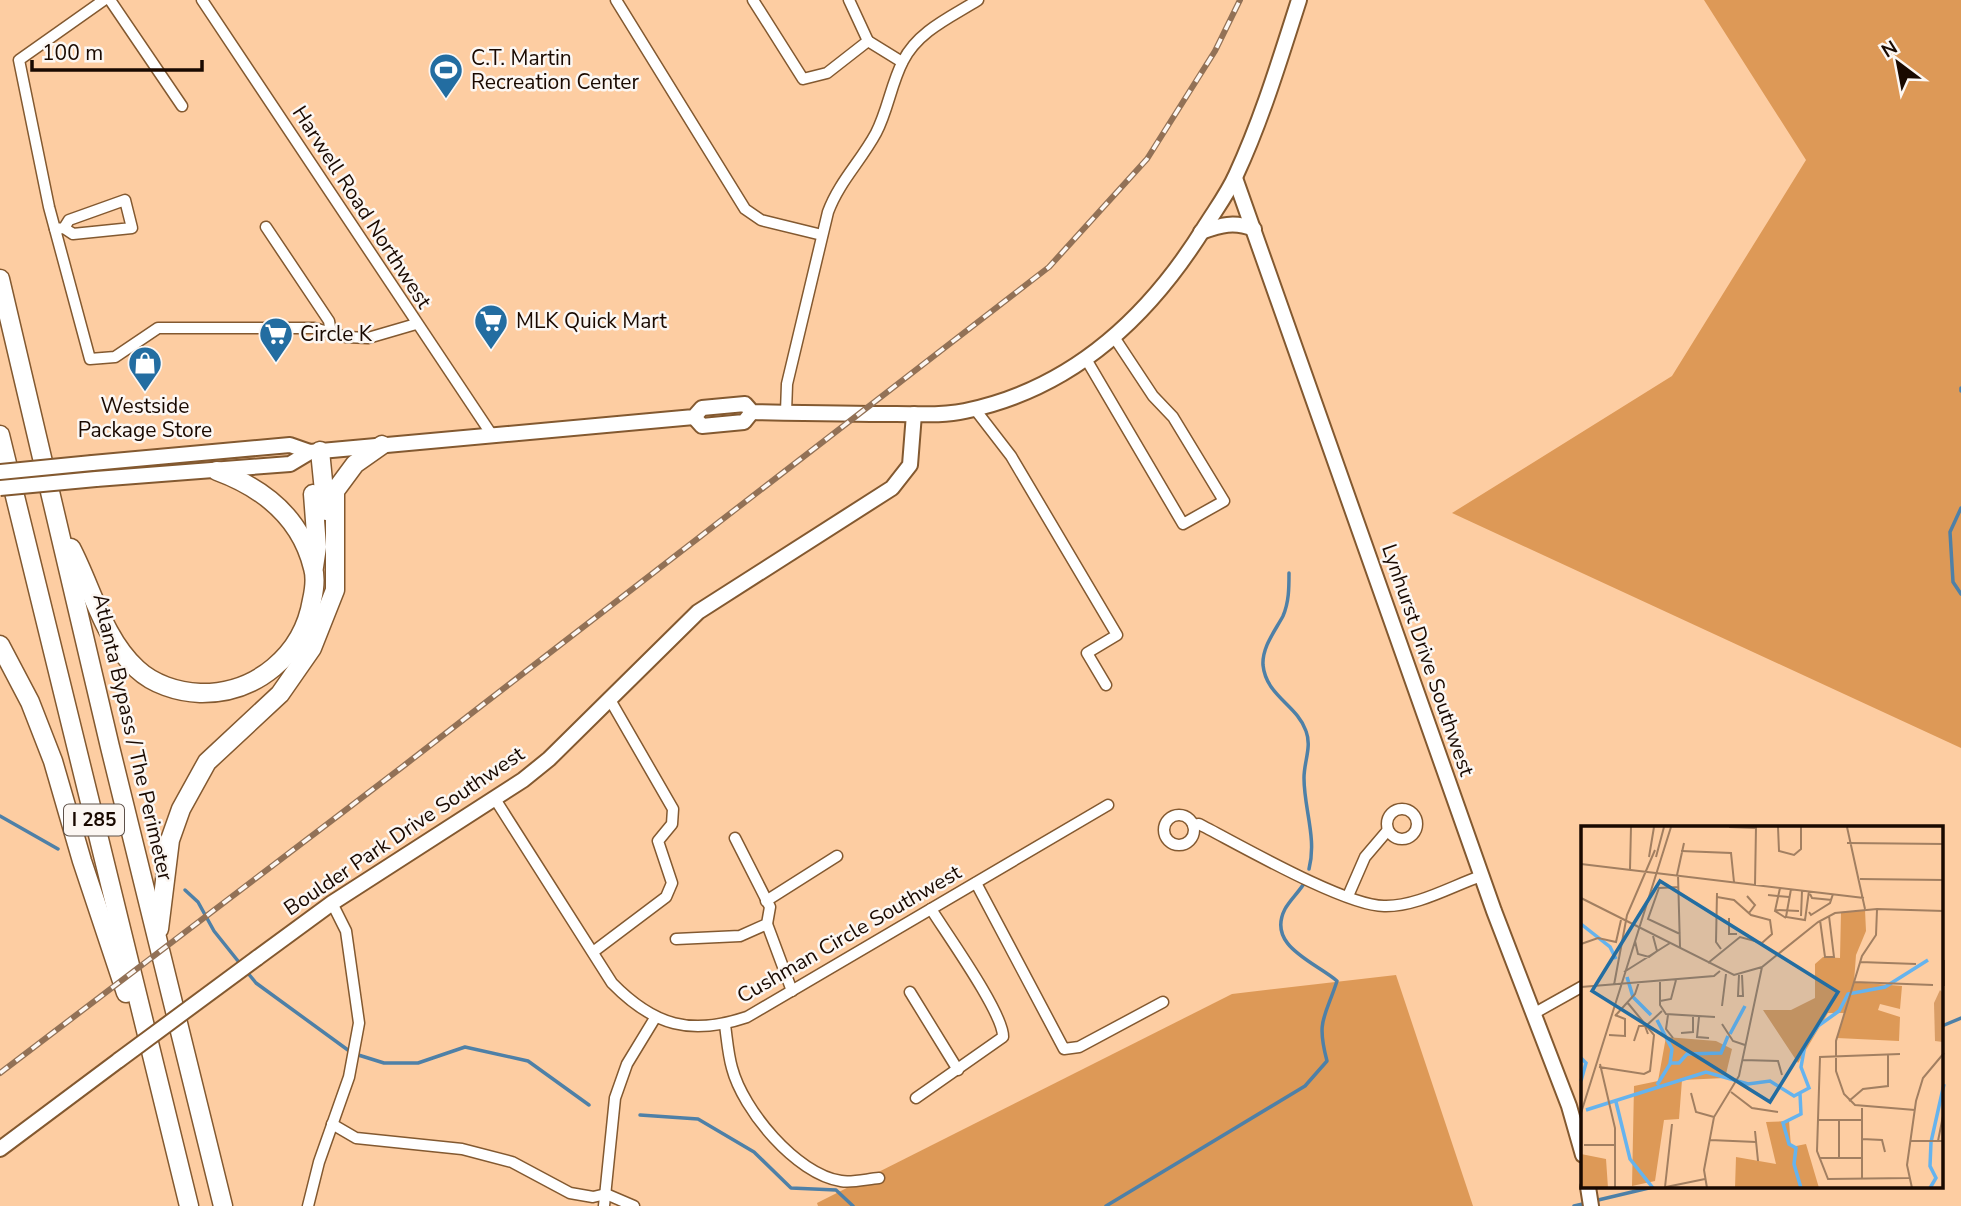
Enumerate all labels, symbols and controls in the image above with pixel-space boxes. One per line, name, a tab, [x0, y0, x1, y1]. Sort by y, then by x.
scale bar	[32, 28, 201, 72]
north arrow	[1863, 28, 1933, 98]
text: N	[1877, 35, 1902, 64]
text: 100 m	[42, 39, 103, 67]
place label: C.T. Martin Recreation Center	[471, 44, 640, 96]
sports icon: C.T. Martin Recreation Center	[427, 51, 465, 100]
street label: Harwell Road Northwest	[286, 100, 438, 314]
supermarket icon: MLK Quick Mart	[472, 302, 510, 351]
place label: MLK Quick Mart	[516, 307, 667, 335]
supermarket icon: Circle K	[257, 315, 295, 364]
place label: Circle K	[300, 320, 373, 348]
shop icon: Westside Package Store	[126, 344, 164, 393]
place label: Westside Package Store	[78, 392, 212, 444]
street label: Lynhurst Drive Southwest	[1375, 540, 1481, 780]
street label: Atlanta Bypass / The Perimeter	[86, 591, 180, 884]
street label: Boulder Park Drive Southwest	[278, 740, 530, 922]
road number: I 285	[64, 804, 124, 835]
inset map	[1581, 826, 1944, 1188]
street label: Cushman Circle Southwest	[732, 858, 967, 1010]

